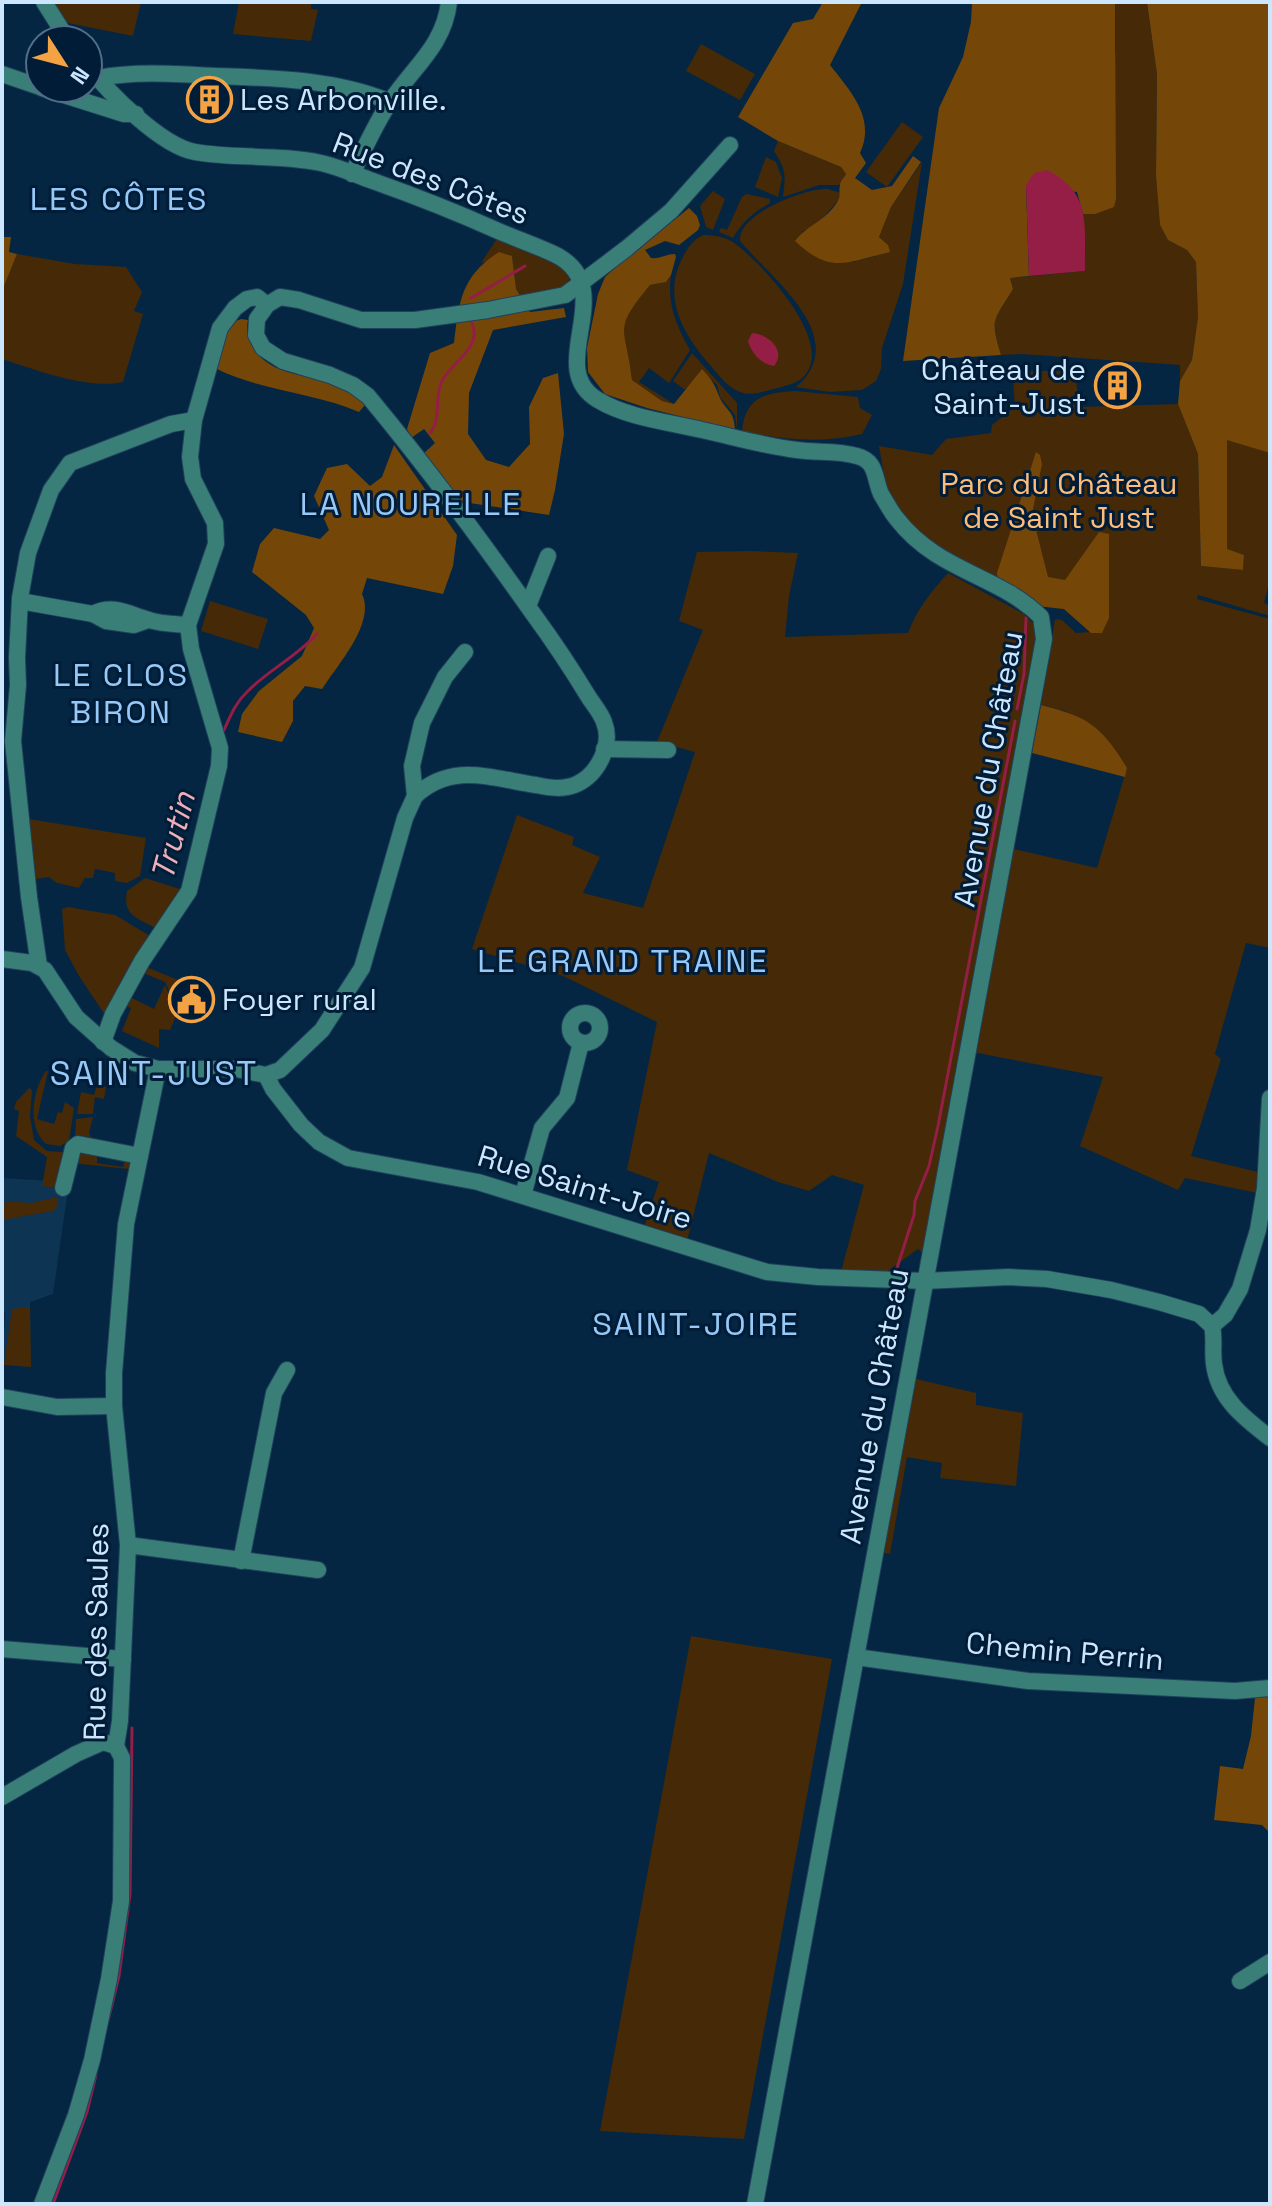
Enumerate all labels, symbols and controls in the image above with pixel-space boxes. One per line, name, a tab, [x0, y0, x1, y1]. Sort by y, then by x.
north arrow	[24, 24, 104, 104]
text: N	[65, 62, 96, 90]
building icon: Les Arbonville.	[185, 75, 233, 123]
place label: Les Arbonville.	[240, 80, 447, 119]
street label: Rue des Côtes	[327, 123, 535, 233]
district label: LES CÔTES	[30, 179, 208, 219]
place label: Château de Saint-Just	[921, 350, 1086, 423]
building icon: Château de Saint-Just	[1093, 362, 1141, 410]
park label: Parc du Château de Saint Just	[941, 464, 1177, 537]
district label: LA NOURELLE	[300, 484, 522, 524]
street label: Avenue du Château	[945, 628, 1031, 910]
district label: LE CLOS BIRON	[53, 655, 189, 732]
water label: Trutin	[142, 786, 204, 885]
district label: LE GRAND TRAINE	[477, 941, 769, 981]
public building icon: Foyer rural	[167, 975, 215, 1023]
place label: Foyer rural	[222, 980, 377, 1019]
district label: SAINT-JUST	[50, 1052, 258, 1095]
street label: Rue Saint-Joire	[473, 1136, 697, 1238]
street label: Avenue du Château	[831, 1265, 917, 1547]
district label: SAINT-JOIRE	[592, 1304, 800, 1344]
street label: Rue des Saules	[75, 1523, 117, 1741]
street label: Chemin Perrin	[965, 1623, 1165, 1679]

